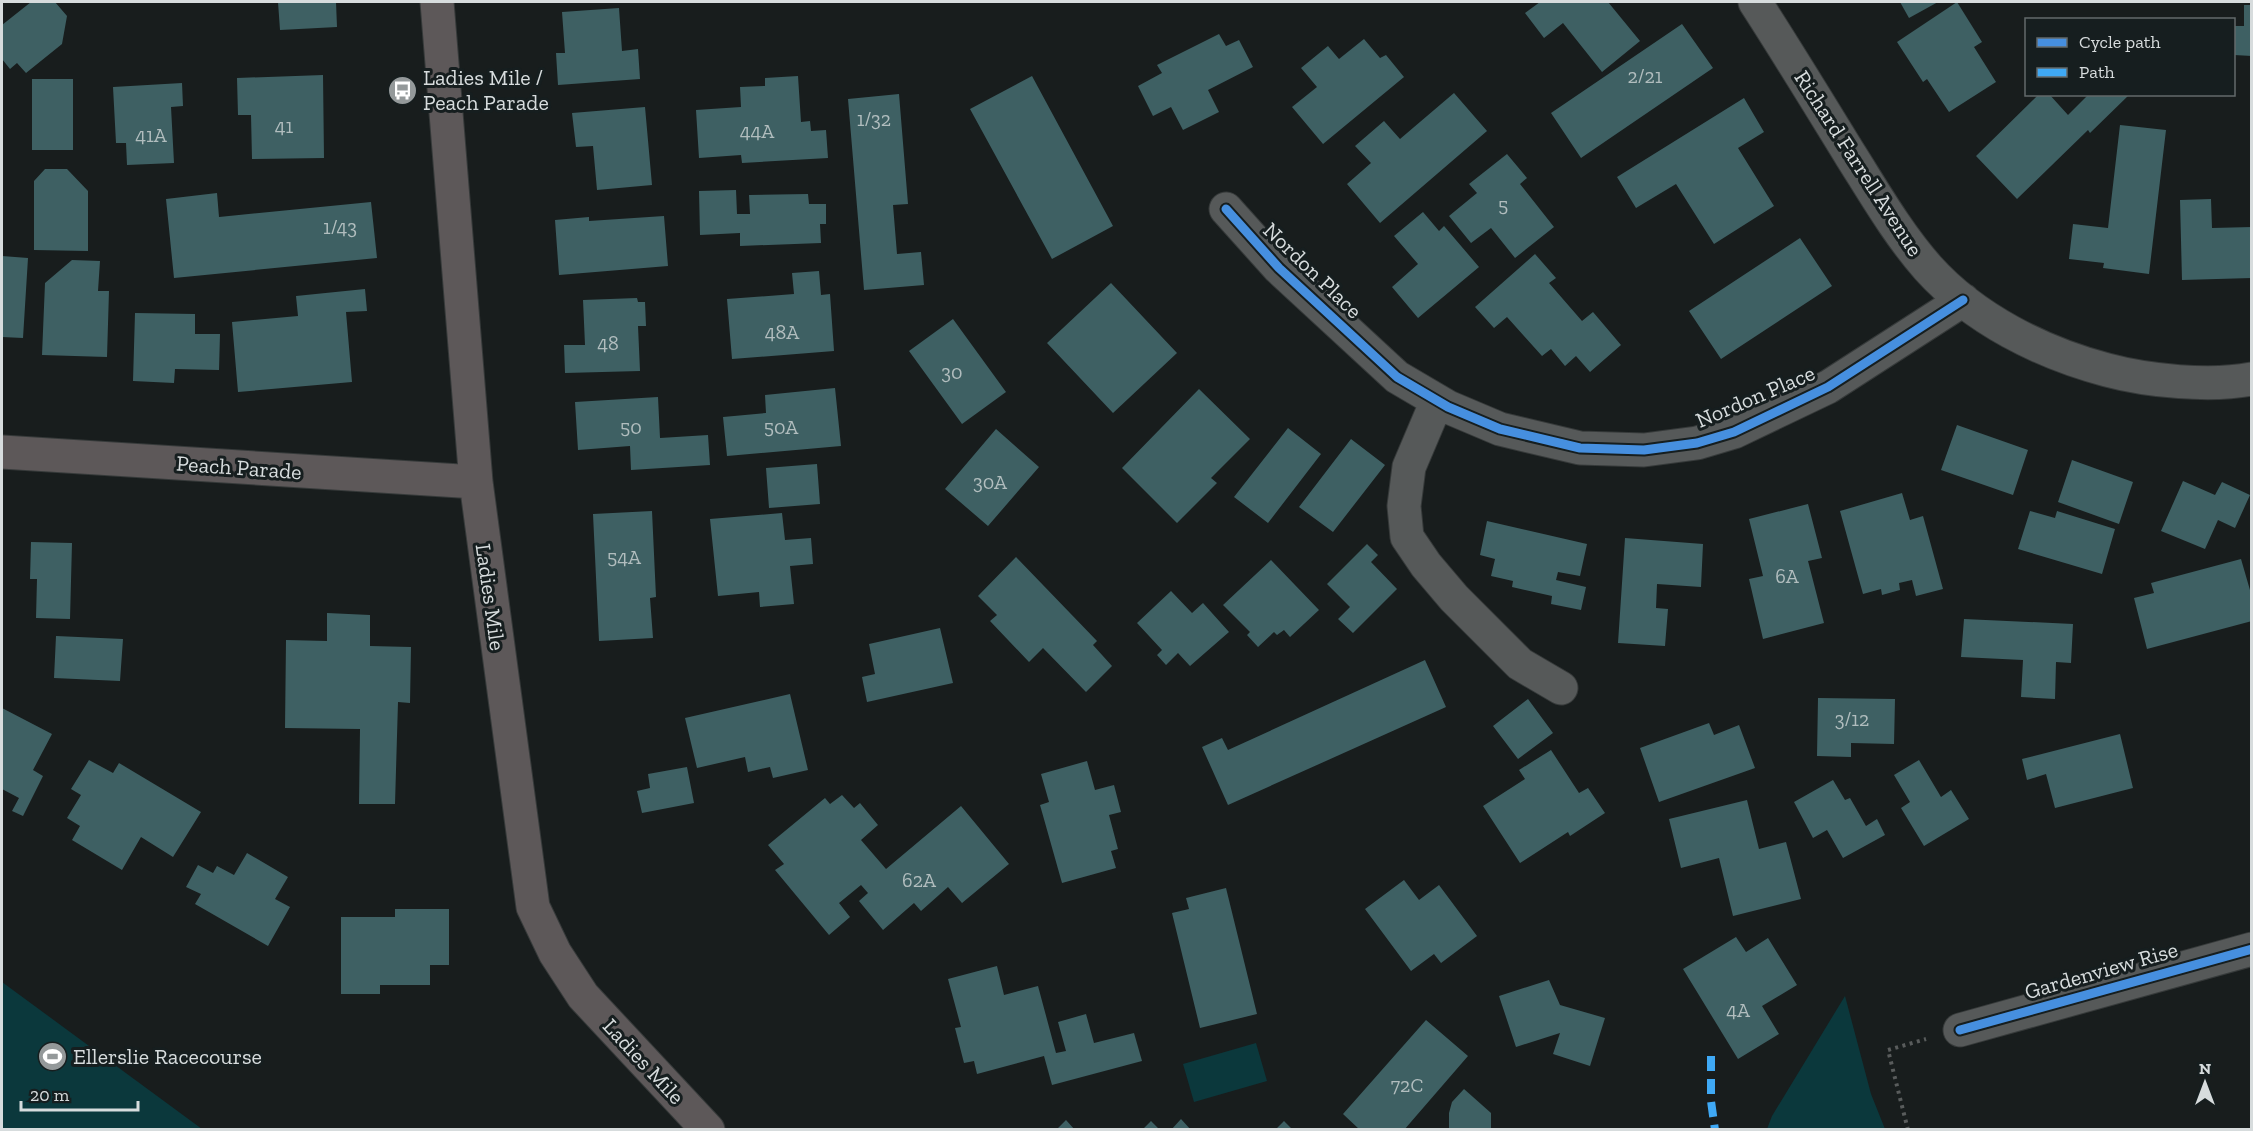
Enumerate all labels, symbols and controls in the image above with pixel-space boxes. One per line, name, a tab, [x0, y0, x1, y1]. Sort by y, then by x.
legend	[2025, 18, 2235, 96]
text: Cycle path	[2079, 31, 2161, 53]
text: Path	[2079, 61, 2115, 83]
place label: Ladies Mile / Peach Parade	[423, 64, 549, 116]
house number: 2/21	[1628, 64, 1663, 88]
street label: Richard Farrell Avenue	[1788, 65, 1929, 261]
bus stop icon: Ladies Mile / Peach Parade	[386, 74, 418, 106]
house number: 1/32	[857, 107, 891, 131]
house number: 41	[275, 114, 294, 138]
house number: 44A	[740, 119, 775, 143]
house number: 41A	[135, 123, 168, 147]
house number: 5	[1498, 193, 1508, 217]
house number: 1/43	[323, 215, 357, 239]
street label: Nordon Place	[1258, 217, 1368, 324]
house number: 48A	[765, 320, 800, 344]
house number: 48	[597, 331, 619, 355]
street label: Nordon Place	[1692, 359, 1819, 434]
house number: 30	[941, 360, 963, 384]
house number: 50	[620, 415, 642, 439]
house number: 50A	[764, 415, 799, 439]
street label: Peach Parade	[175, 450, 303, 485]
house number: 30A	[973, 470, 1008, 494]
street label: Ladies Mile	[470, 542, 511, 652]
house number: 54A	[607, 545, 642, 569]
house number: 6A	[1775, 564, 1800, 588]
house number: 3/12	[1835, 707, 1869, 731]
house number: 62A	[902, 868, 937, 892]
street label: Gardenview Rise	[2021, 936, 2181, 1005]
house number: 4A	[1726, 998, 1751, 1022]
street label: Ladies Mile	[597, 1013, 690, 1110]
sports icon: Ellerslie Racecourse	[36, 1040, 68, 1072]
place label: Ellerslie Racecourse	[73, 1043, 262, 1070]
north arrow	[2175, 1053, 2235, 1113]
text: N	[2199, 1059, 2211, 1078]
house number: 72C	[1391, 1073, 1423, 1097]
scale bar	[21, 1074, 138, 1112]
text: 20 m	[30, 1084, 70, 1106]

